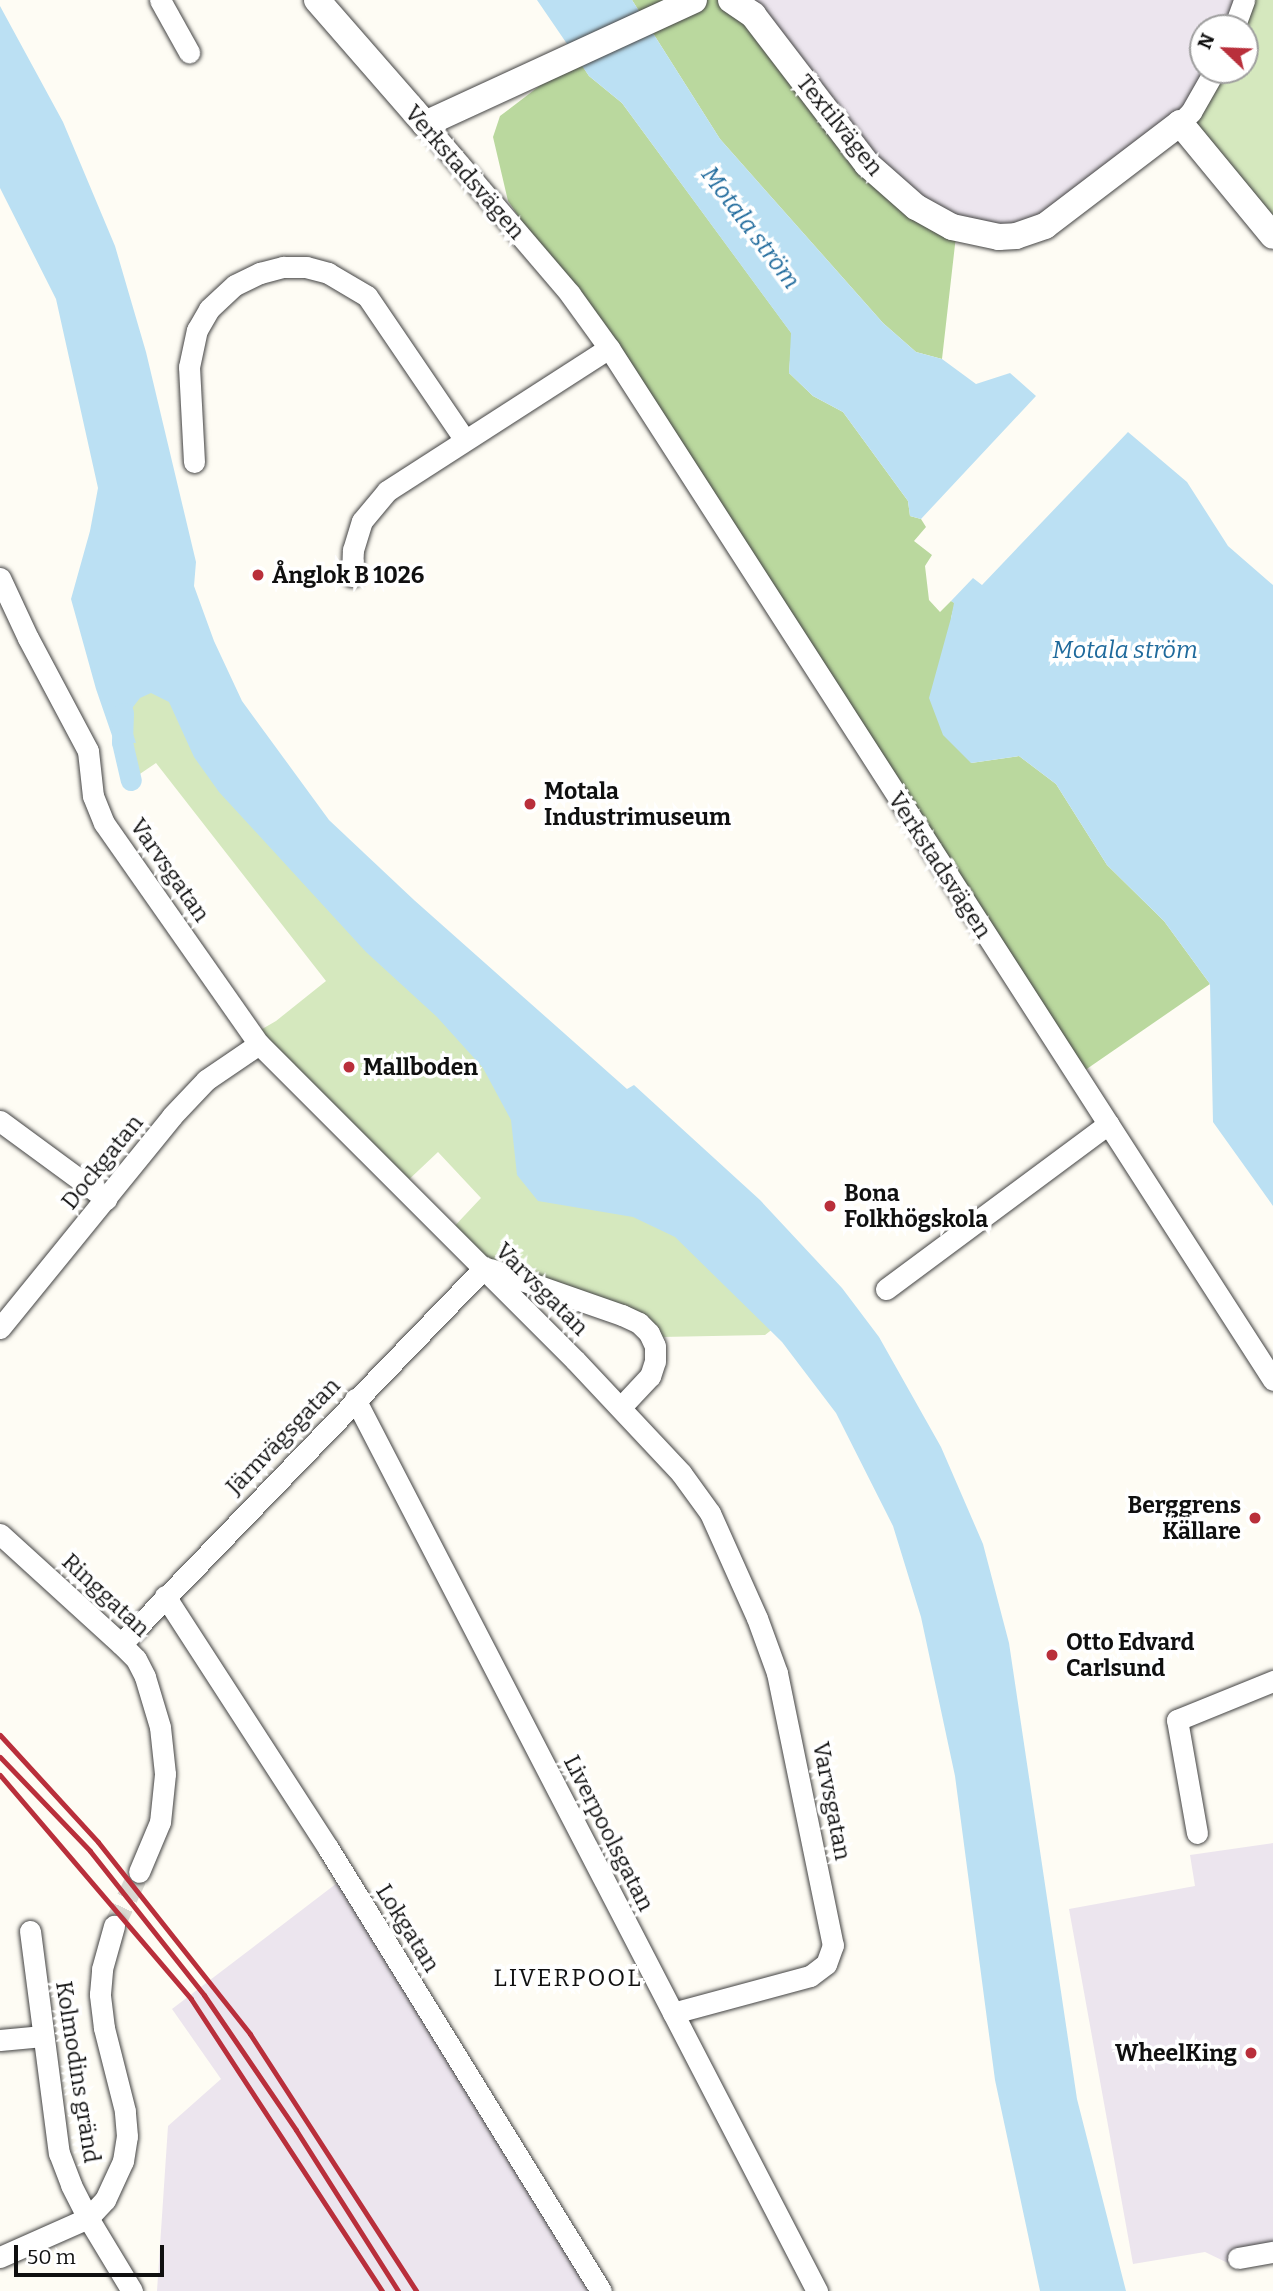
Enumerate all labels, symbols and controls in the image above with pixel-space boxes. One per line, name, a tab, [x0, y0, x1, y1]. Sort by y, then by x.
north arrow	[1189, 14, 1259, 84]
text: N	[1193, 30, 1219, 53]
street label: Textilvägen	[791, 69, 889, 181]
street label: Verkstadsvägen	[399, 99, 531, 245]
water label: Motala ström	[695, 161, 805, 295]
place label: Ånglok B 1026	[272, 561, 424, 589]
marker: Ånglok B 1026	[250, 567, 266, 583]
water label: Motala ström	[1052, 637, 1198, 665]
place label: Motala Industrimuseum	[544, 777, 731, 831]
street label: Verkstadsvägen	[882, 787, 998, 943]
marker: Motala Industrimuseum	[522, 796, 538, 812]
street label: Varvsgatan	[124, 813, 216, 927]
place label: Mallboden	[363, 1053, 478, 1081]
marker: Mallboden	[341, 1059, 357, 1075]
street label: Dockgatan	[55, 1109, 149, 1215]
place label: Bona Folkhögskola	[844, 1179, 988, 1233]
marker: Bona Folkhögskola	[822, 1198, 838, 1214]
street label: Varvsgatan	[490, 1237, 594, 1341]
street label: Järnvägsgatan	[220, 1372, 346, 1500]
place label: Berggrens Källare	[1127, 1491, 1241, 1545]
marker: Berggrens Källare	[1247, 1510, 1263, 1526]
street label: Ringgatan	[56, 1548, 156, 1642]
place label: Otto Edvard Carlsund	[1066, 1628, 1194, 1682]
marker: Otto Edvard Carlsund	[1044, 1647, 1060, 1663]
street label: Varvsgatan	[807, 1740, 857, 1862]
street label: Liverpoolsgatan	[558, 1751, 660, 1915]
street label: Lokgatan	[370, 1879, 446, 1977]
district label: LIVERPOOL	[495, 1965, 641, 1993]
street label: Kolmodins gränd	[50, 1979, 106, 2165]
place label: WheelKing	[1115, 2039, 1237, 2067]
marker: WheelKing	[1243, 2045, 1259, 2061]
scale bar	[18, 2232, 168, 2276]
text: 50 m	[27, 2244, 76, 2270]

